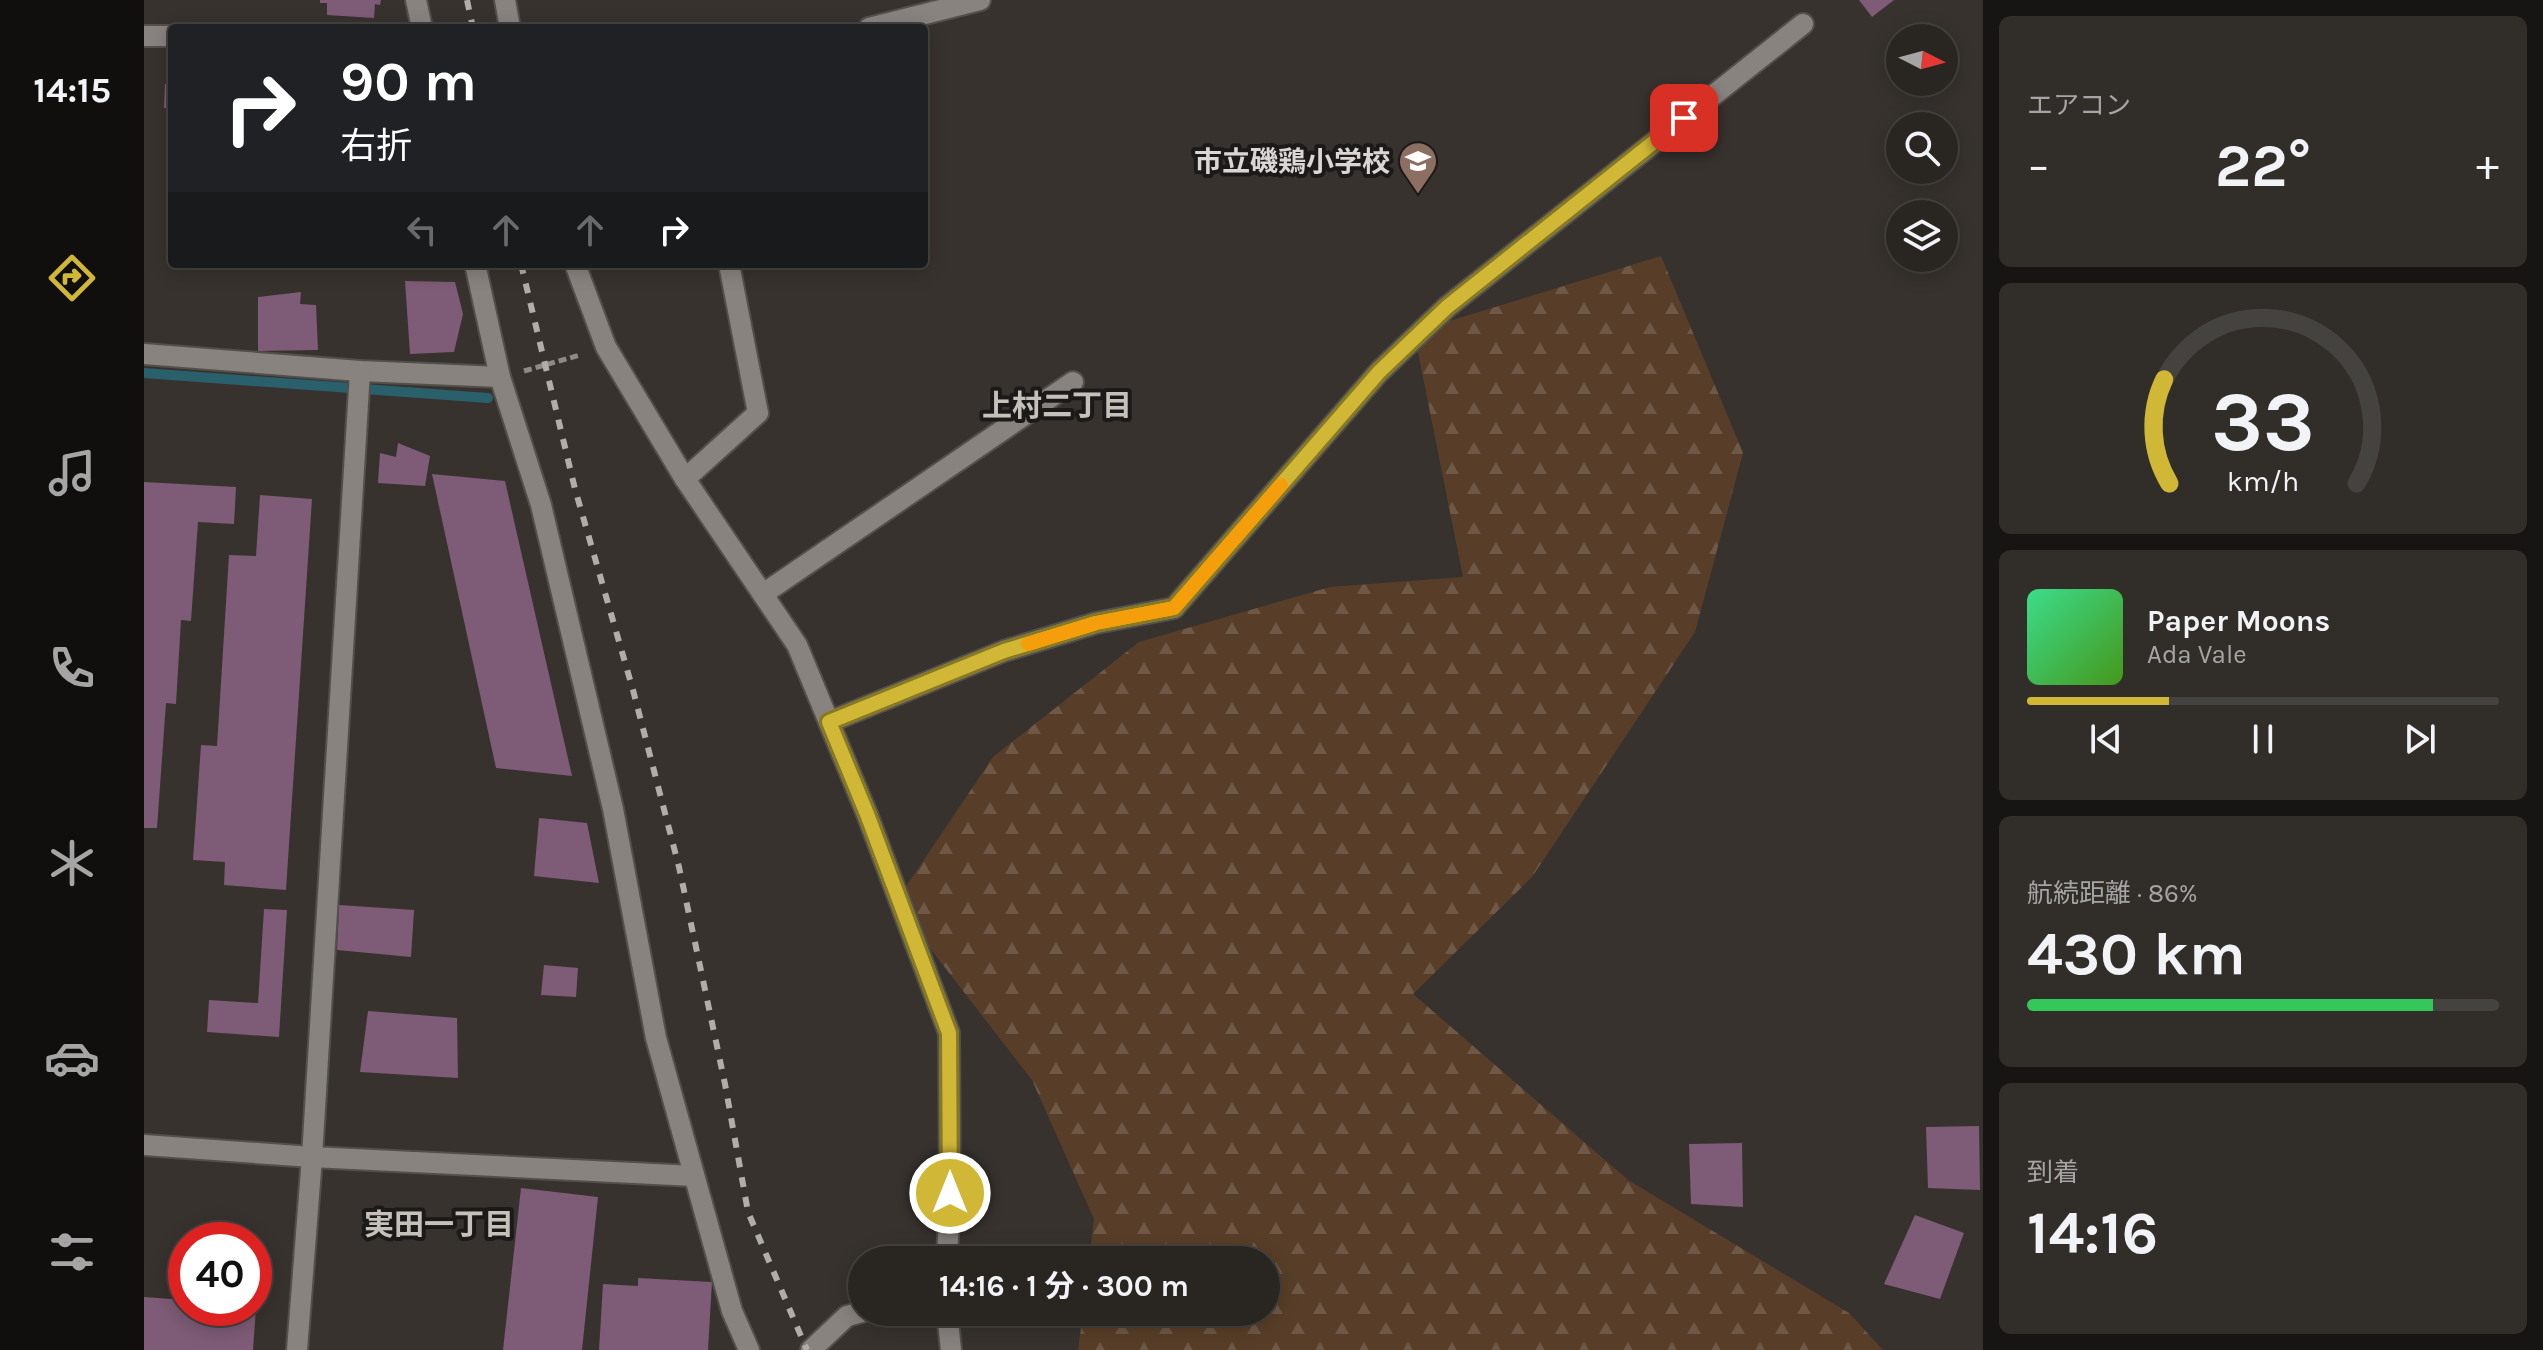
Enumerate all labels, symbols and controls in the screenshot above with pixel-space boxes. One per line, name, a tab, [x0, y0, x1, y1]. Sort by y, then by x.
north arrow	[1886, 24, 1958, 96]
map controls	[1886, 24, 1958, 272]
text: 90 m	[340, 49, 477, 114]
icon: right	[208, 56, 312, 160]
text: 14:15	[33, 69, 111, 111]
pin	[1650, 84, 1718, 152]
text: エアコン	[2027, 90, 2131, 121]
icon: arrive	[1662, 96, 1706, 140]
button: search	[1886, 112, 1958, 184]
text: 右折	[340, 125, 412, 167]
text: 22°	[2215, 131, 2311, 201]
school or university icon: 市立磯鶏小学校	[1397, 140, 1439, 195]
text: −	[2027, 140, 2050, 191]
text: +	[2476, 140, 2499, 191]
place label: 市立磯鶏小学校	[1194, 145, 1390, 178]
button: layers	[1886, 200, 1958, 272]
icon: left	[400, 208, 444, 252]
icon: ahead	[484, 208, 528, 252]
icon: ahead	[568, 208, 612, 252]
icon: right	[652, 208, 696, 252]
icon: directions	[44, 250, 100, 306]
text: 33	[2211, 374, 2315, 471]
district label: 上村二丁目	[982, 388, 1132, 424]
icon: music	[44, 445, 100, 501]
text: km/h	[2227, 465, 2299, 498]
text: Paper Moons	[2147, 603, 2330, 639]
text: Ada Vale	[2147, 639, 2247, 670]
icon: phone	[44, 640, 100, 696]
icon: previous	[2084, 717, 2128, 761]
icon: pause	[2241, 717, 2285, 761]
icon: next	[2398, 717, 2442, 761]
icon: climate	[44, 835, 100, 891]
text: 航続距離 · 86%	[2027, 878, 2198, 909]
text: 430 km	[2027, 919, 2246, 989]
icon: car	[44, 1030, 100, 1086]
position arrow	[908, 1151, 992, 1235]
text: 到着	[2027, 1157, 2079, 1188]
text: 14:16	[2027, 1198, 2158, 1268]
district label: 実田一丁目	[364, 1207, 514, 1243]
speed limit sign: 40	[168, 1222, 272, 1326]
icon: filters	[44, 1224, 100, 1280]
text: 14:16 · 1 分 · 300 m	[939, 1268, 1189, 1304]

